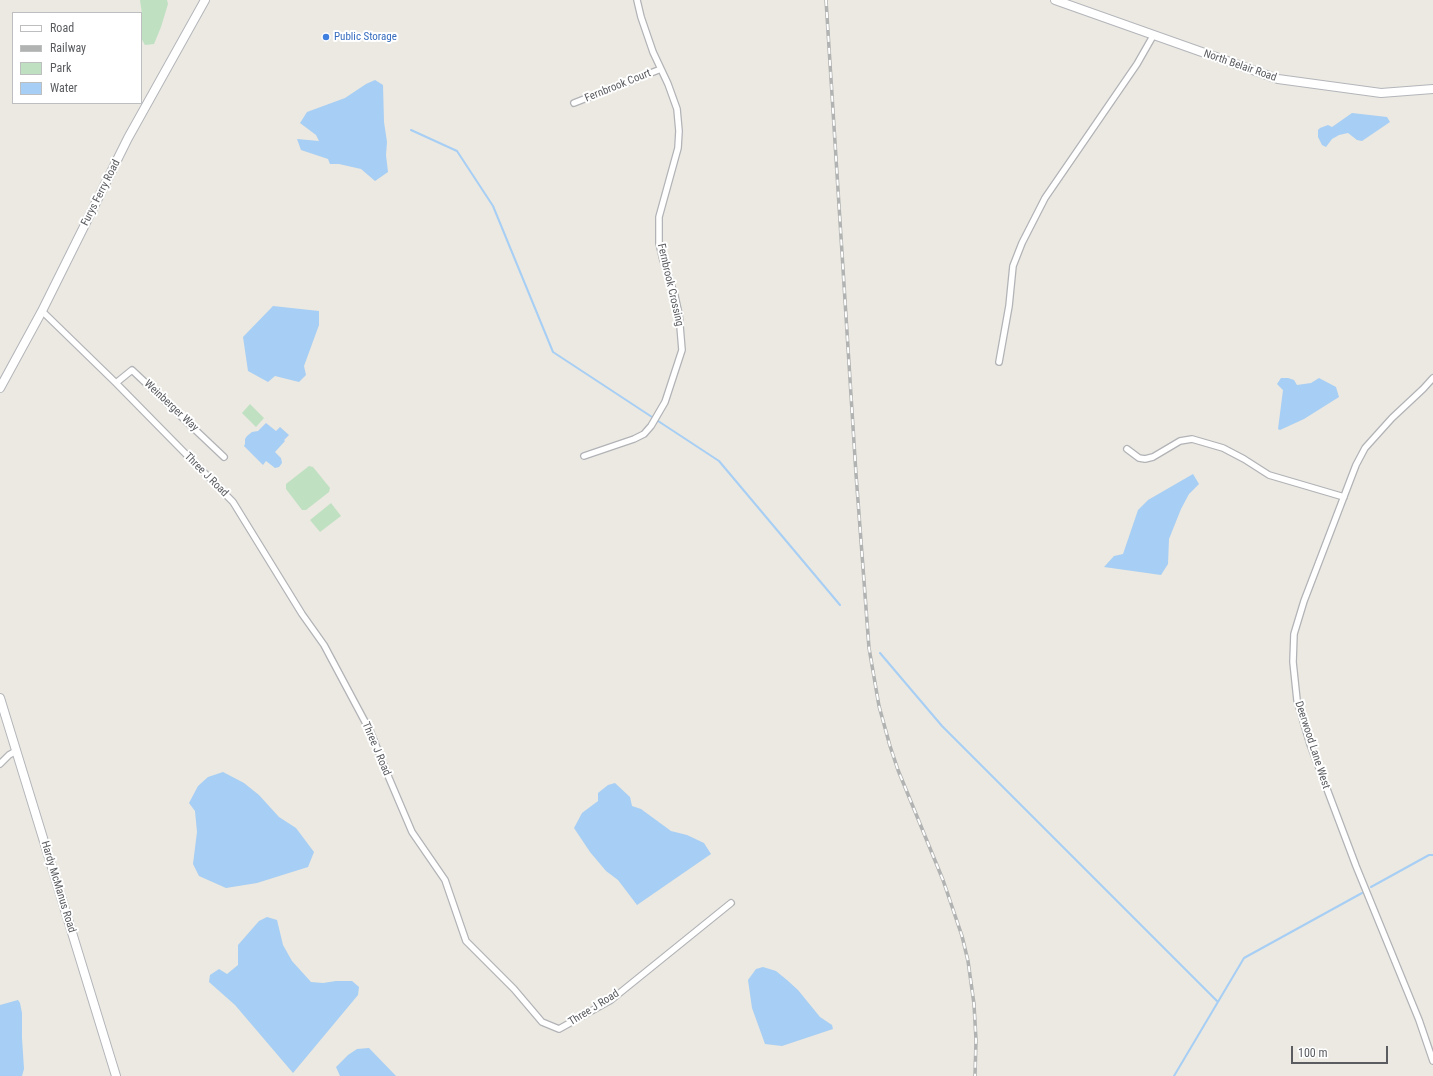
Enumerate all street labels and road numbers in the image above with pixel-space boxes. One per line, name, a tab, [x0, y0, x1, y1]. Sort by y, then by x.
street label: North Belair Road	[1202, 47, 1278, 85]
street label: Fernbrook Court	[583, 67, 653, 105]
street label: Furys Ferry Road	[79, 158, 123, 228]
street label: Fernbrook Crossing	[654, 242, 686, 328]
street label: Weinberger Way	[141, 377, 201, 435]
street label: Three J Road	[181, 450, 231, 500]
street label: Deerwood Lane West	[1292, 700, 1332, 790]
street label: Three J Road	[359, 720, 393, 778]
street label: Hardy McManus Road	[38, 840, 78, 934]
street label: Three J Road	[566, 987, 622, 1029]

